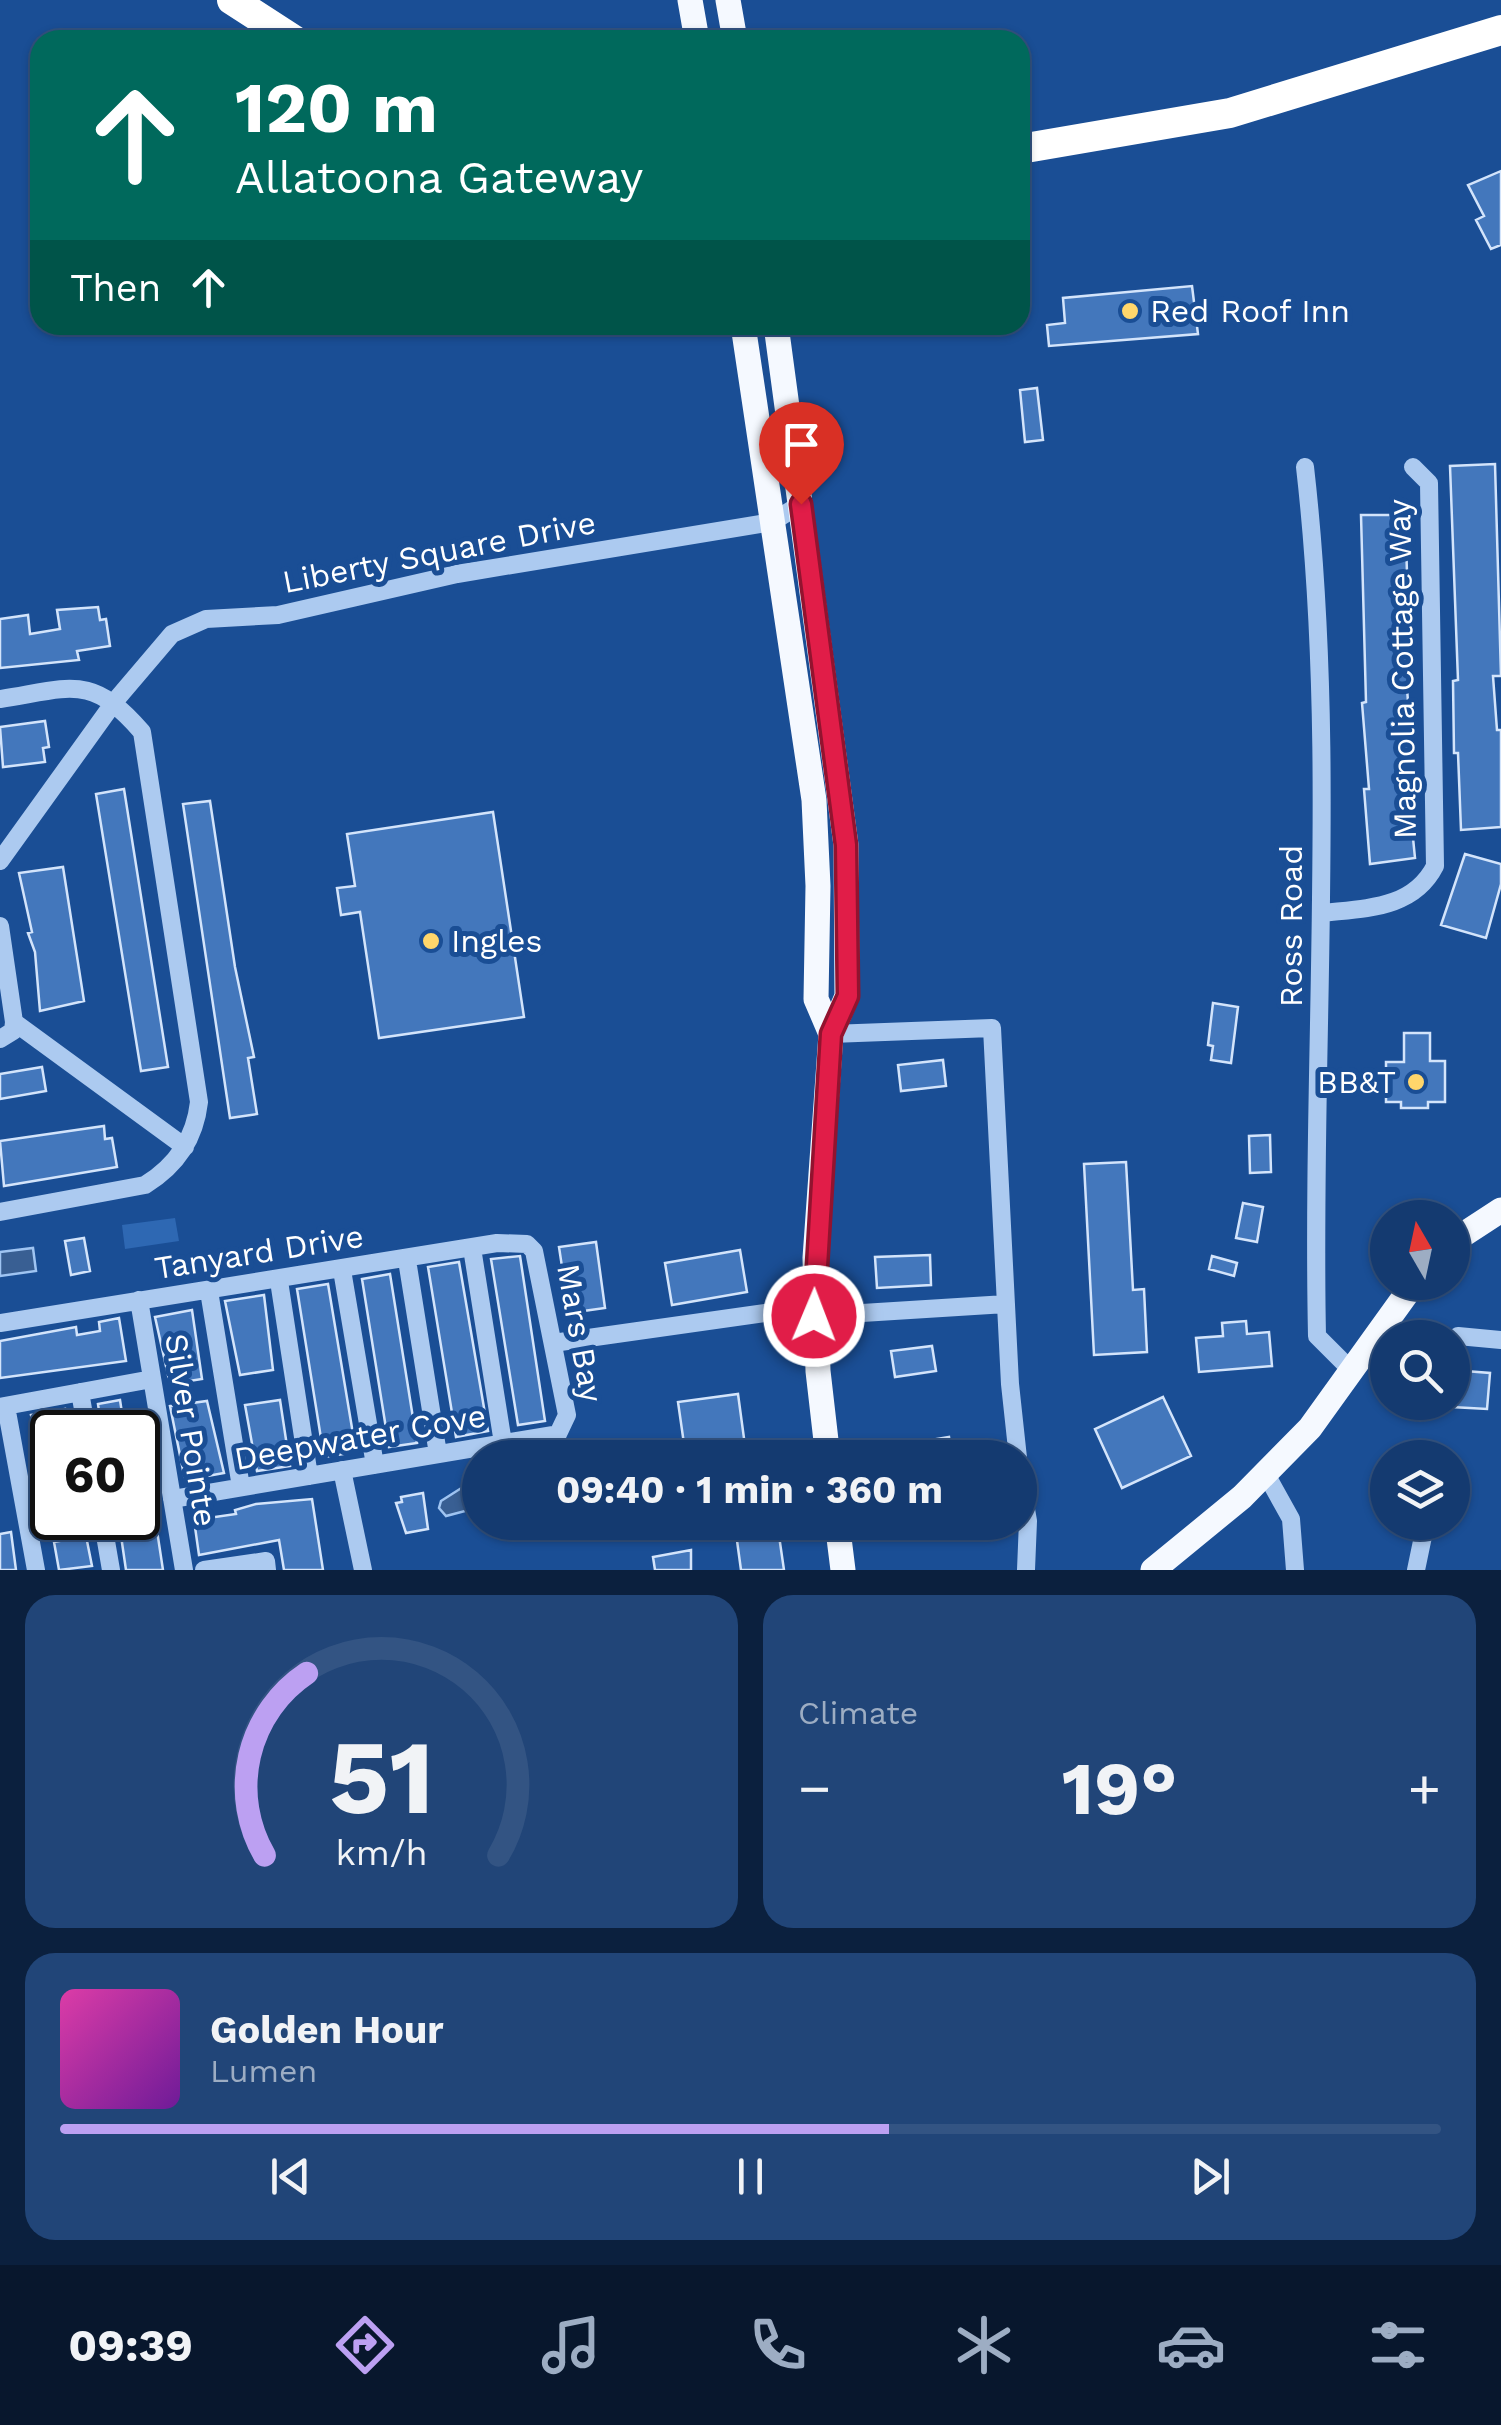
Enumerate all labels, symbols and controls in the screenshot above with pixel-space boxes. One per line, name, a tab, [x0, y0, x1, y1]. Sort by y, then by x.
text: 120 m	[235, 67, 438, 149]
icon: ahead	[70, 70, 200, 200]
text: Allatoona Gateway	[235, 151, 643, 204]
icon: ahead	[181, 260, 236, 315]
text: Then	[70, 266, 161, 310]
place label: Red Roof Inn	[1150, 292, 1350, 330]
marker: Red Roof Inn	[1119, 300, 1141, 322]
pin	[759, 402, 844, 505]
icon: arrive	[774, 417, 829, 472]
street label: Magnolia Cottage Way	[1380, 498, 1424, 840]
street label: Liberty Square Drive	[279, 503, 599, 601]
street label: Ross Road	[1272, 845, 1310, 1007]
place label: Ingles	[451, 922, 542, 960]
marker: Ingles	[420, 930, 442, 952]
place label: BB&T	[1317, 1063, 1396, 1101]
marker: BB&T	[1405, 1071, 1427, 1093]
north arrow	[1370, 1200, 1470, 1300]
map controls	[1370, 1200, 1470, 1540]
street label: Tanyard Drive	[152, 1217, 366, 1287]
street label: Mars Bay	[549, 1261, 611, 1406]
position arrow	[762, 1264, 866, 1368]
button: search	[1370, 1320, 1470, 1420]
street label: Silver Pointe	[157, 1331, 225, 1529]
street label: Deepwater Cove	[231, 1396, 489, 1478]
speed limit sign: 60	[30, 1410, 160, 1540]
button: layers	[1370, 1440, 1470, 1540]
text: 09:40 · 1 min · 360 m	[556, 1468, 943, 1512]
text: Climate	[798, 1694, 918, 1732]
text: 51	[329, 1716, 434, 1838]
text: 19°	[1062, 1744, 1177, 1832]
text: −	[798, 1756, 831, 1820]
text: +	[1408, 1756, 1441, 1820]
text: km/h	[335, 1832, 428, 1874]
text: Golden Hour	[210, 2008, 444, 2052]
text: Lumen	[210, 2052, 317, 2090]
icon: previous	[263, 2149, 318, 2204]
icon: pause	[723, 2149, 778, 2204]
icon: next	[1183, 2149, 1238, 2204]
icon: directions	[330, 2310, 400, 2380]
icon: music	[536, 2310, 606, 2380]
icon: phone	[743, 2310, 813, 2380]
icon: climate	[949, 2310, 1019, 2380]
icon: car	[1156, 2310, 1226, 2380]
icon: filters	[1363, 2310, 1433, 2380]
text: 09:39	[68, 2319, 193, 2372]

